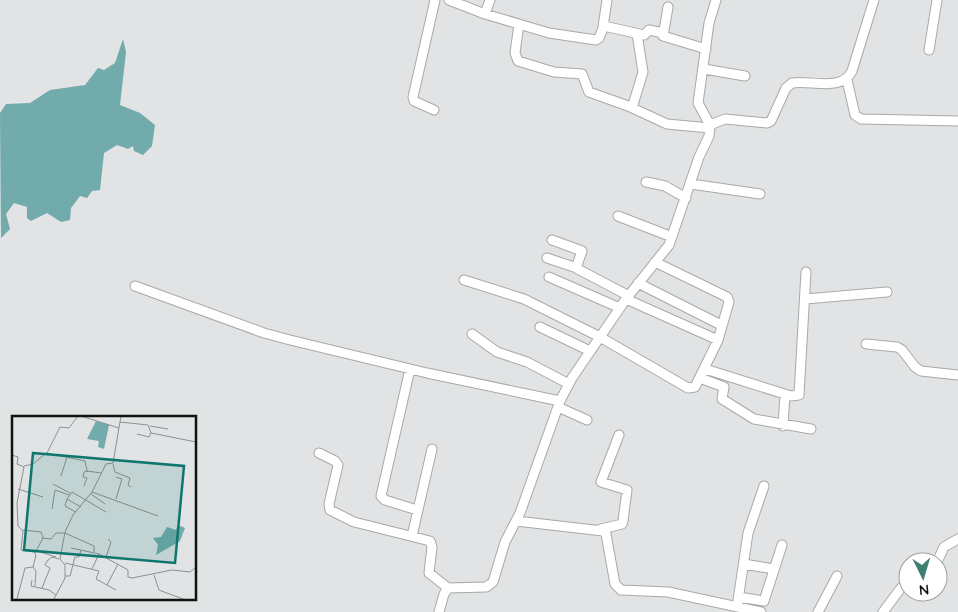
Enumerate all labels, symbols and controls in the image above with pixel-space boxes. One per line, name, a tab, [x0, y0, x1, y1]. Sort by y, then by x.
inset map	[12, 416, 196, 600]
north arrow	[898, 552, 948, 602]
text: N	[918, 581, 930, 599]

